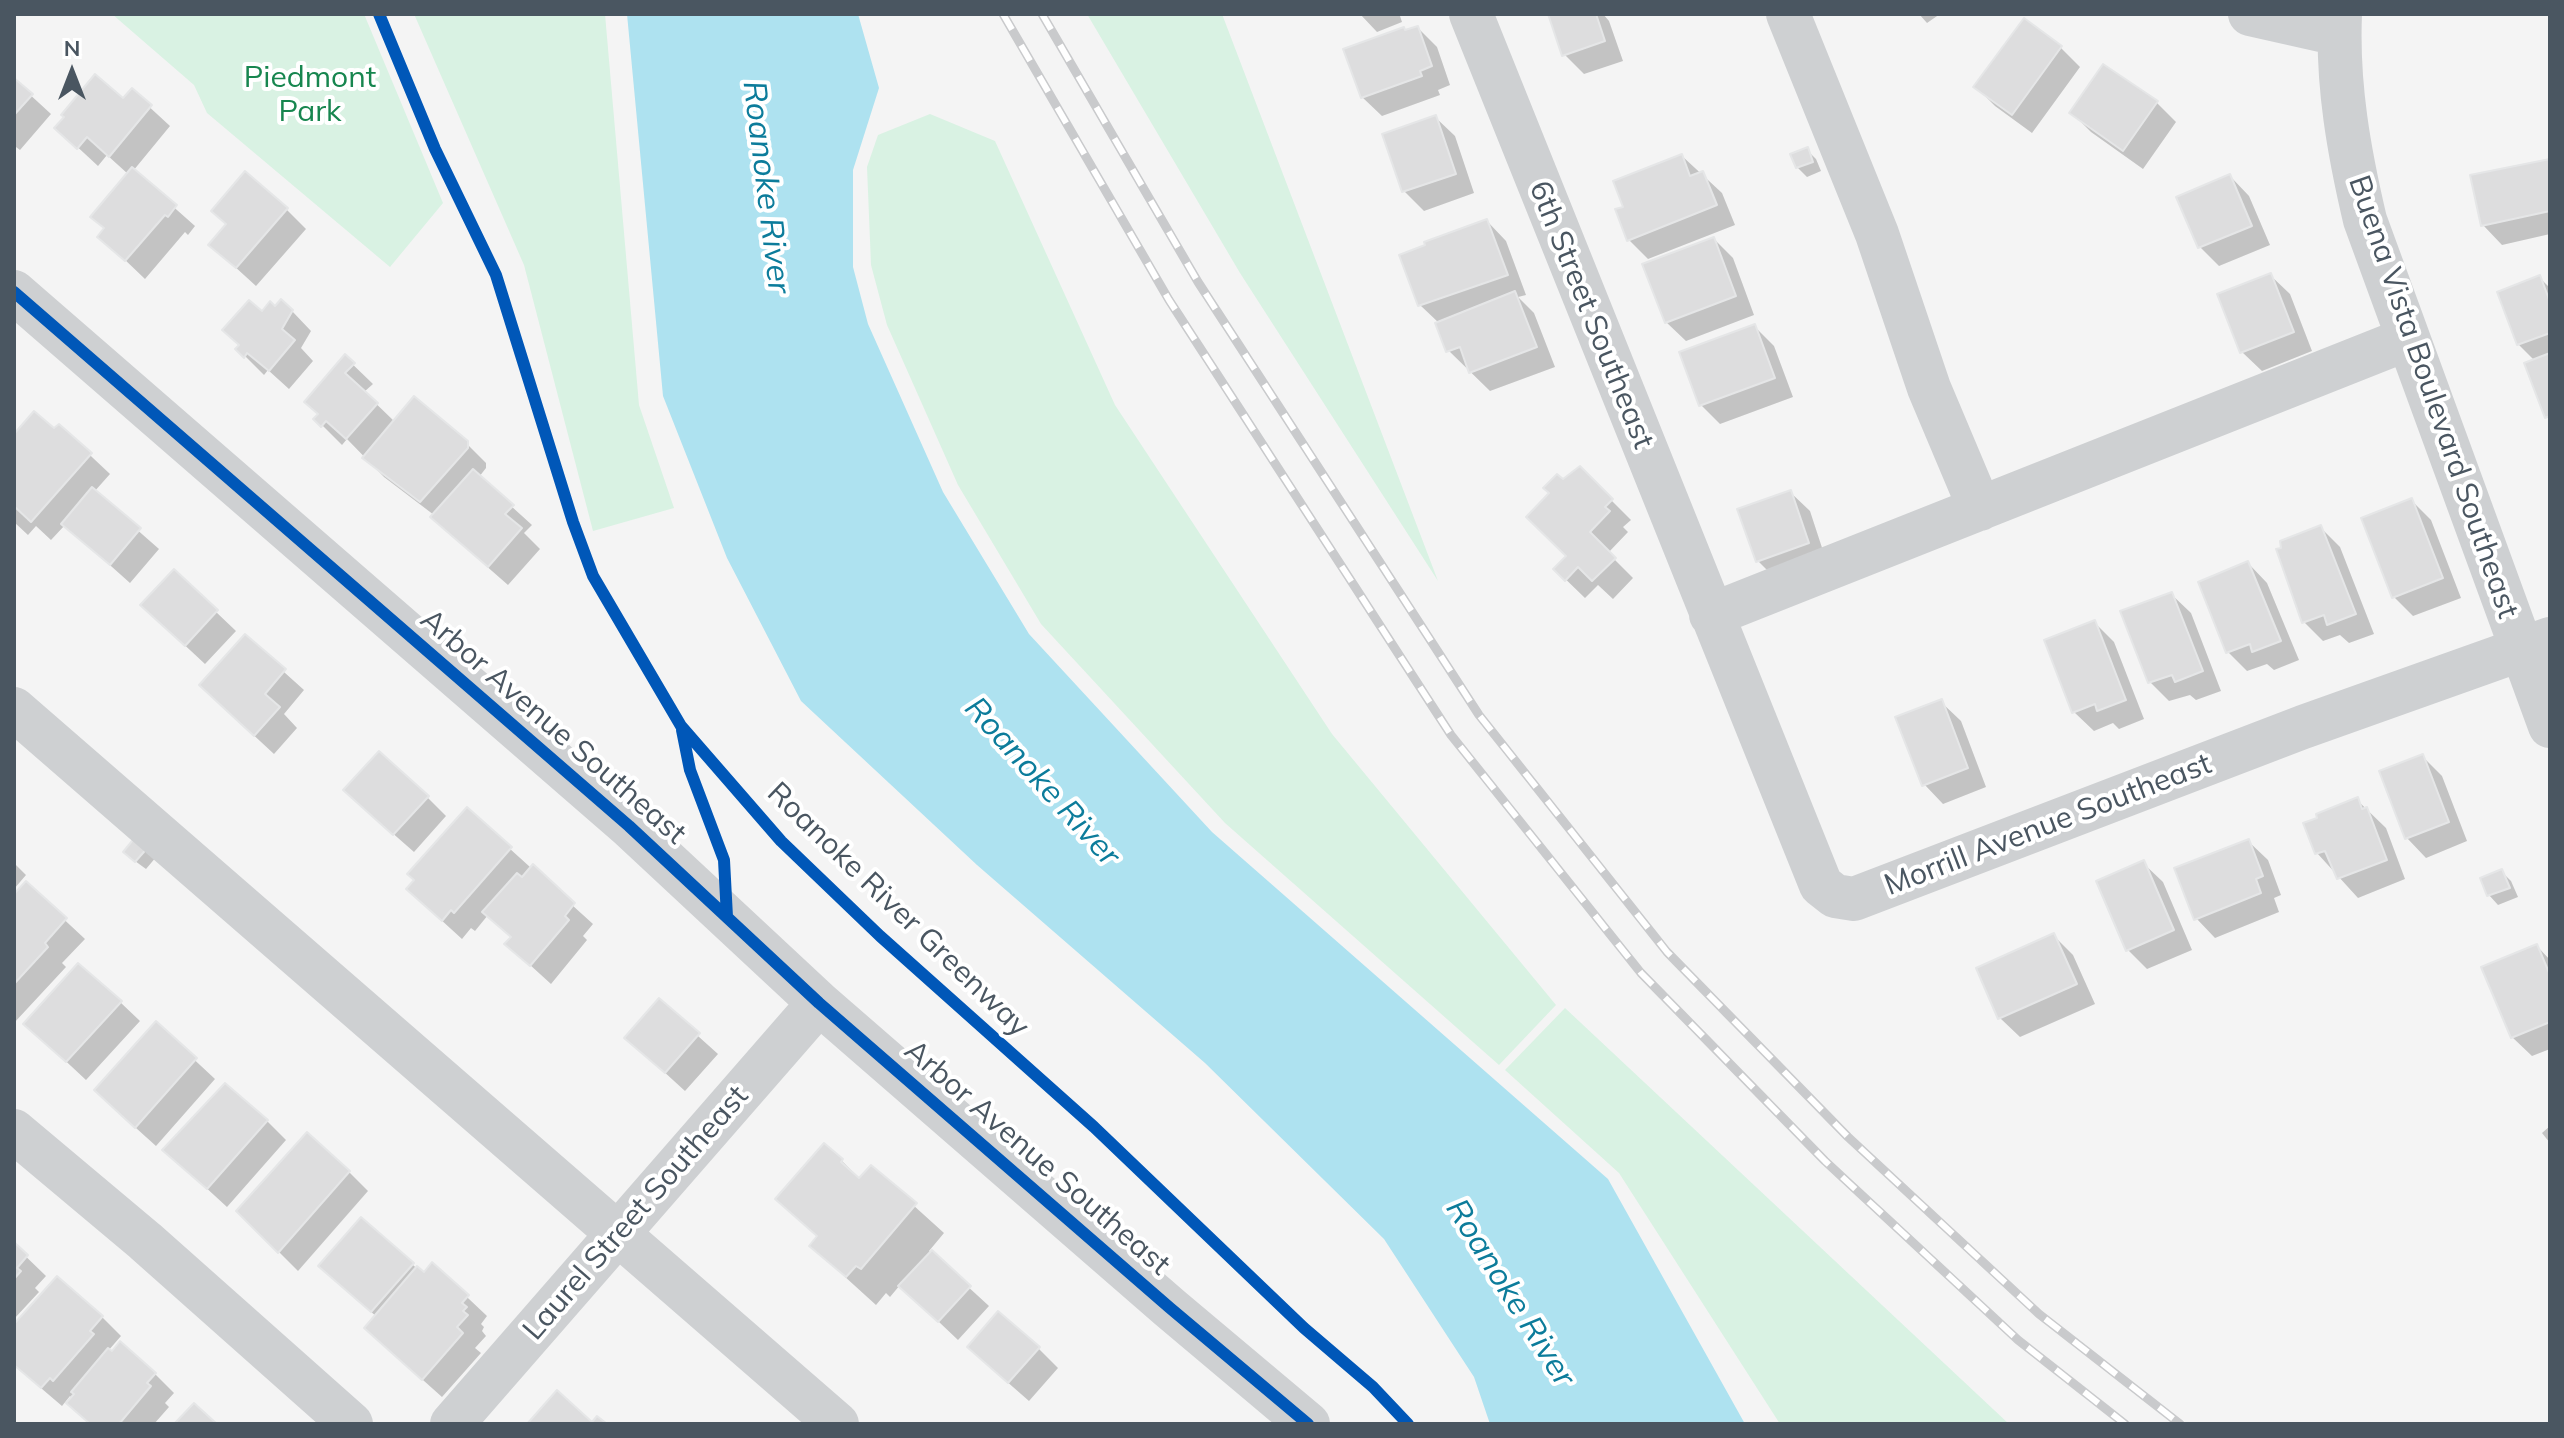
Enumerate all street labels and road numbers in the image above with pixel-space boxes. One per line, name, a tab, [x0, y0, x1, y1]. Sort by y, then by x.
street label: Buena Vista Boulevard Southeast	[2340, 171, 2526, 623]
street label: 6th Street Southeast	[1521, 176, 1661, 454]
street label: Arbor Avenue Southeast	[413, 602, 693, 852]
street label: Morrill Avenue Southeast	[1880, 746, 2216, 904]
street label: Roanoke River Greenway	[759, 775, 1037, 1045]
street label: Arbor Avenue Southeast	[897, 1033, 1177, 1283]
street label: Laurel Street Southeast	[516, 1078, 756, 1348]

